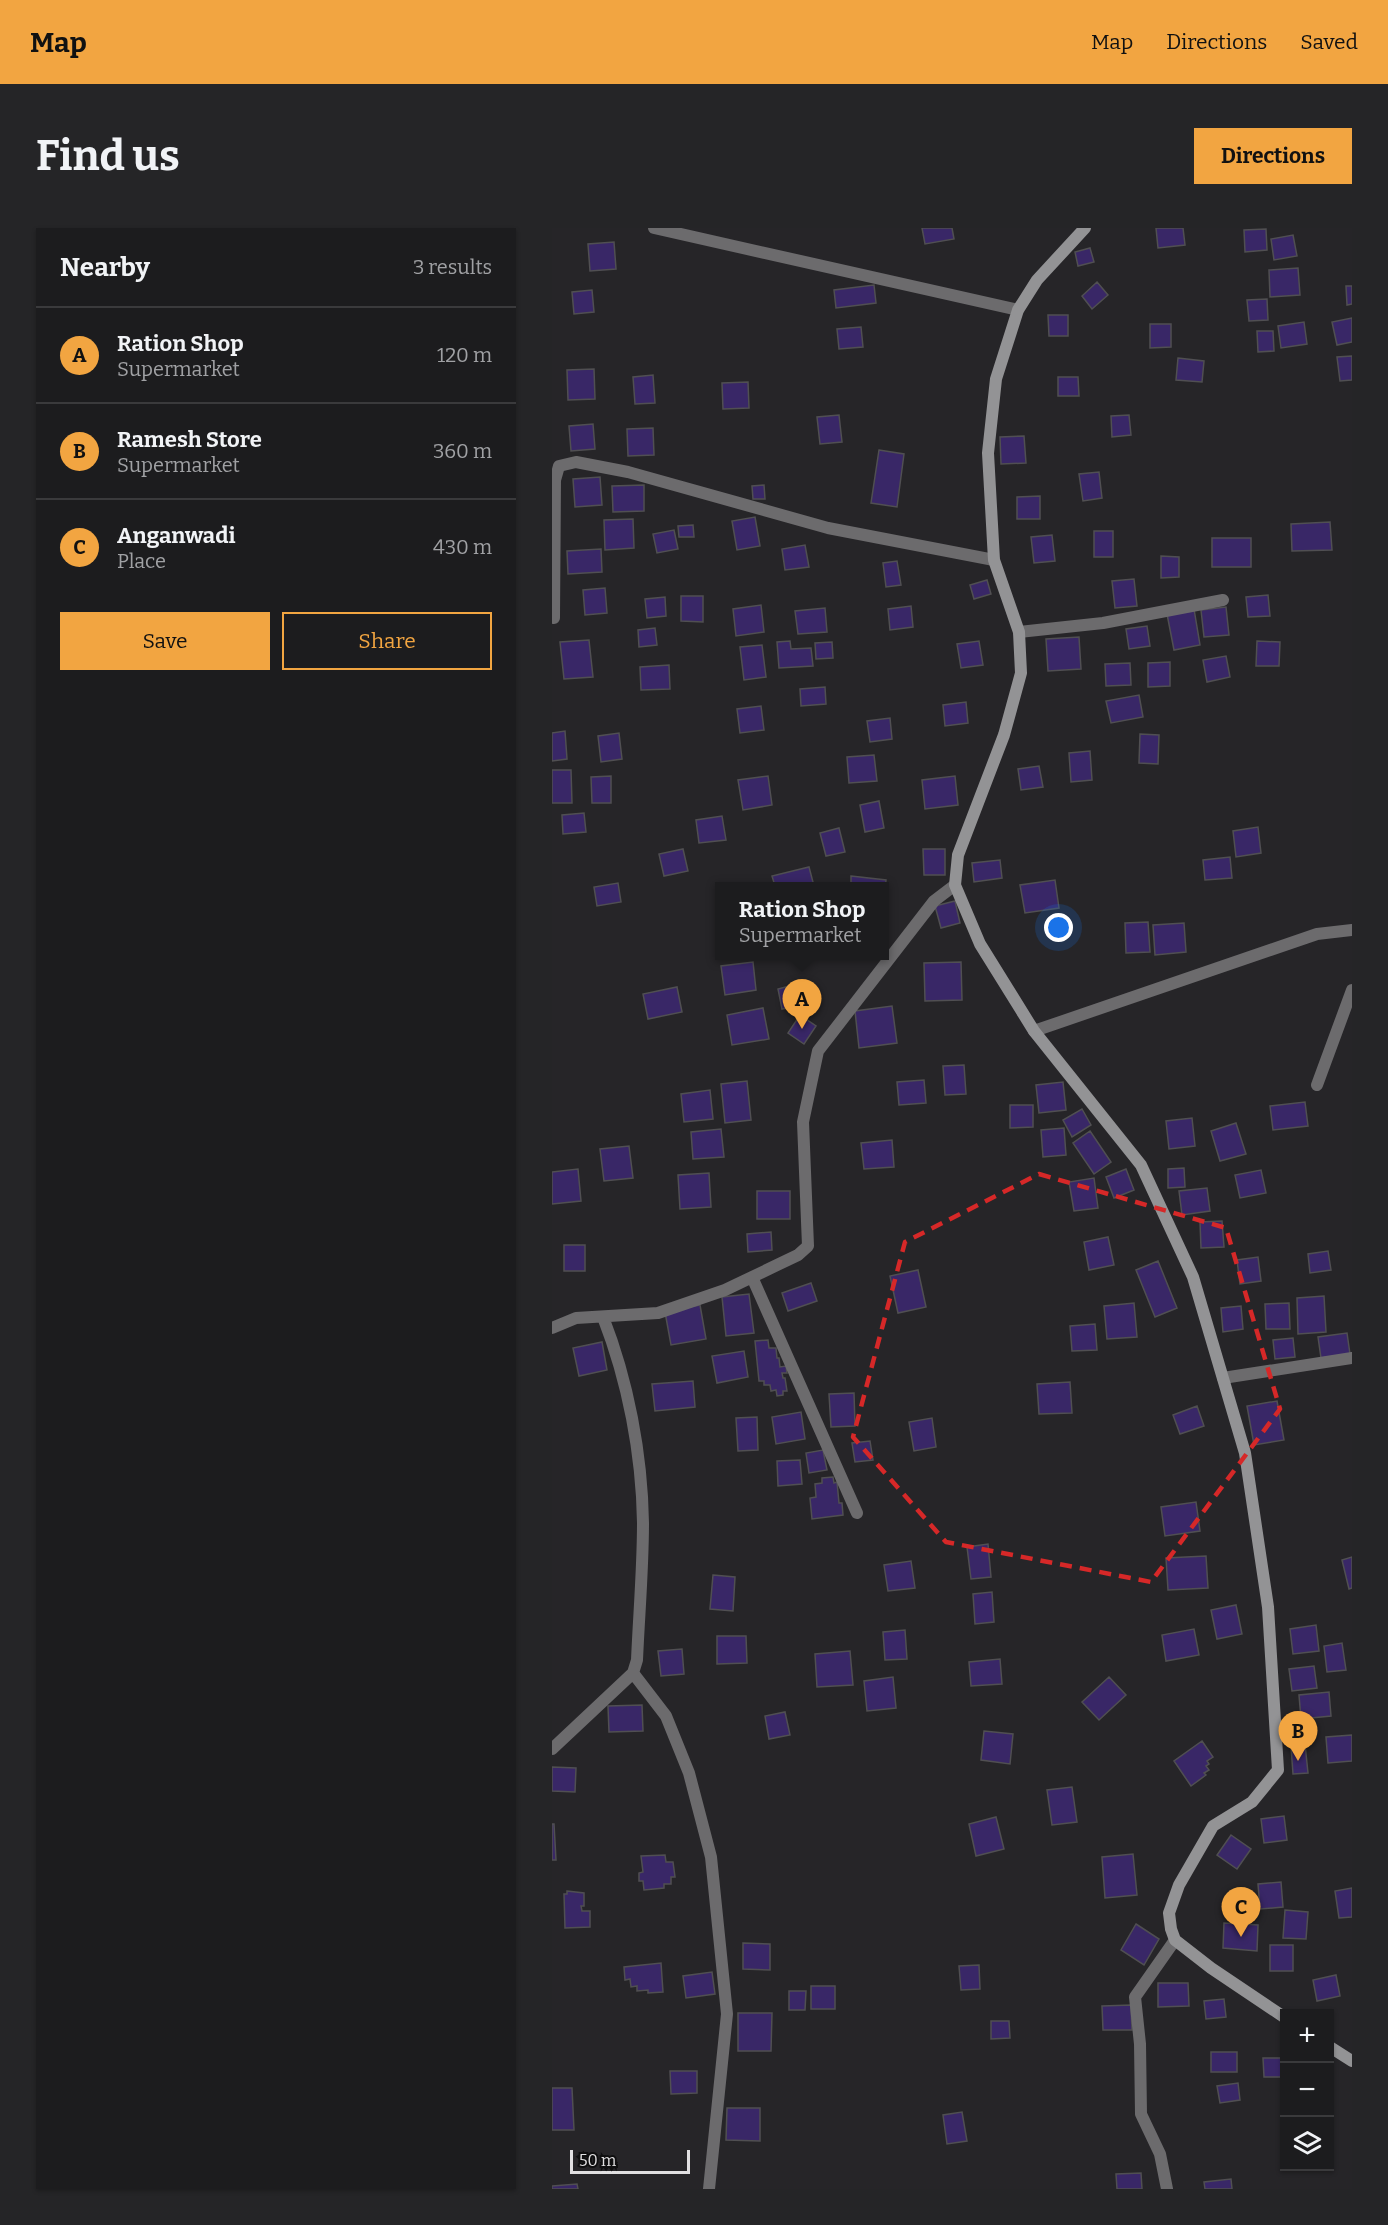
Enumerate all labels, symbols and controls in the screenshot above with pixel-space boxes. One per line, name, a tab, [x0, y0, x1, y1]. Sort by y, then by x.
text: Map	[30, 26, 87, 59]
text: Map	[1091, 29, 1133, 55]
text: Directions	[1166, 29, 1267, 55]
text: Saved	[1300, 29, 1358, 55]
button: Directions	[1194, 128, 1352, 184]
text: Find us	[36, 131, 180, 181]
text: Nearby	[60, 252, 150, 283]
text: 3 results	[413, 255, 492, 279]
text: Ration Shop	[117, 330, 244, 357]
text: A	[72, 343, 87, 367]
text: 120 m	[437, 343, 492, 367]
text: Supermarket	[117, 357, 240, 381]
text: Ramesh Store	[117, 426, 262, 453]
text: B	[73, 439, 86, 463]
text: 360 m	[433, 439, 492, 463]
text: Supermarket	[117, 453, 240, 477]
text: Anganwadi	[117, 522, 235, 549]
text: C	[73, 535, 86, 559]
text: 430 m	[433, 535, 492, 559]
text: Place	[117, 549, 166, 573]
button: Save	[60, 612, 270, 670]
button: Share	[282, 612, 492, 670]
popup	[715, 882, 889, 960]
text: Ration Shop	[739, 896, 865, 923]
your location	[1044, 913, 1073, 942]
text: Supermarket	[739, 923, 862, 947]
pin: A	[782, 980, 822, 1029]
pin: B	[1278, 1712, 1318, 1761]
pin: C	[1222, 1888, 1260, 1937]
map controls	[1280, 2009, 1334, 2171]
button: +	[1280, 2009, 1334, 2063]
button: −	[1280, 2063, 1334, 2117]
button: layers	[1280, 2117, 1334, 2171]
scale bar	[570, 2147, 690, 2174]
text: 50 m	[579, 2151, 616, 2170]

